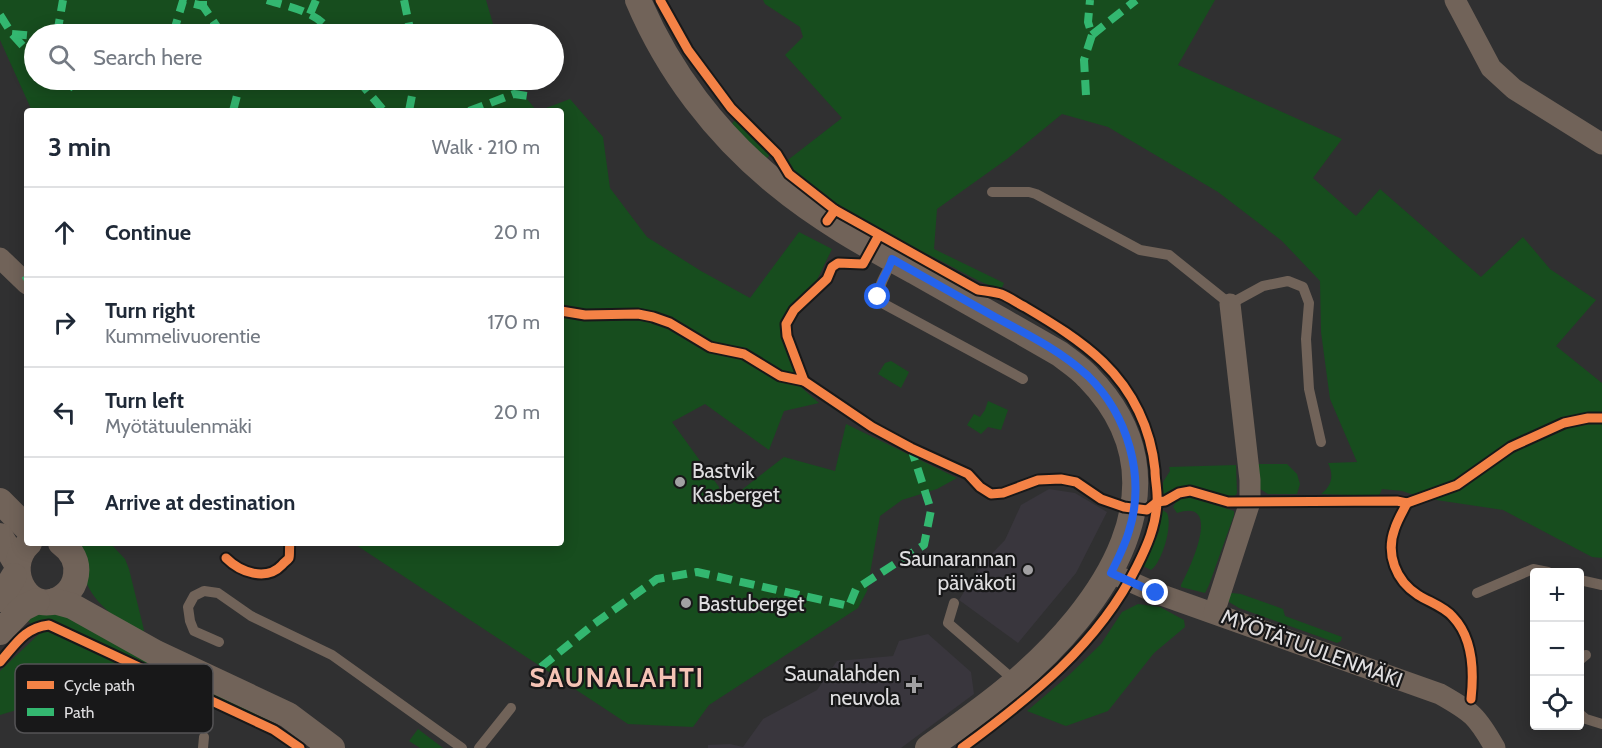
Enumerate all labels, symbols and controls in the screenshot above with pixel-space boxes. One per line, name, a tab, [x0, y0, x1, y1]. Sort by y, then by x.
search box	[24, 24, 564, 90]
icon: search	[45, 41, 78, 74]
text: Search here	[93, 44, 202, 71]
text: 3 min	[48, 131, 111, 163]
text: Walk · 210 m	[432, 135, 540, 159]
icon: ahead	[48, 216, 81, 249]
text: Continue	[105, 219, 191, 246]
text: 20 m	[494, 220, 540, 244]
route start	[864, 283, 890, 309]
text: Turn right	[105, 297, 195, 324]
icon: right	[48, 306, 81, 339]
text: 170 m	[488, 310, 540, 334]
text: Kummelivuorentie	[105, 324, 260, 348]
text: Turn left	[105, 387, 184, 414]
icon: left	[48, 396, 81, 429]
text: 20 m	[494, 400, 540, 424]
text: Myötätuulenmäki	[105, 414, 252, 438]
place label: Bastvik Kasberget	[692, 458, 780, 507]
marker: Bastvik Kasberget	[673, 475, 687, 489]
icon: arrive	[48, 486, 81, 519]
text: Arrive at destination	[105, 489, 295, 516]
place label: Saunarannan päiväkoti	[899, 546, 1016, 595]
marker: Saunarannan päiväkoti	[1021, 563, 1035, 577]
map controls	[1530, 568, 1584, 730]
button: +	[1530, 568, 1584, 622]
route end	[1142, 579, 1168, 605]
place label: Bastuberget	[698, 591, 805, 616]
marker: Bastuberget	[679, 596, 693, 610]
street label: MYÖTÄTUULENMÄKI	[1218, 604, 1406, 692]
button: −	[1530, 622, 1584, 676]
district label: SAUNALAHTI	[529, 661, 705, 694]
place label: Saunalahden neuvola	[784, 661, 900, 710]
legend	[15, 664, 213, 733]
text: Cycle path	[64, 676, 135, 695]
marker: Saunalahden neuvola	[905, 676, 923, 694]
button: locate	[1530, 676, 1584, 730]
text: Path	[64, 703, 95, 722]

